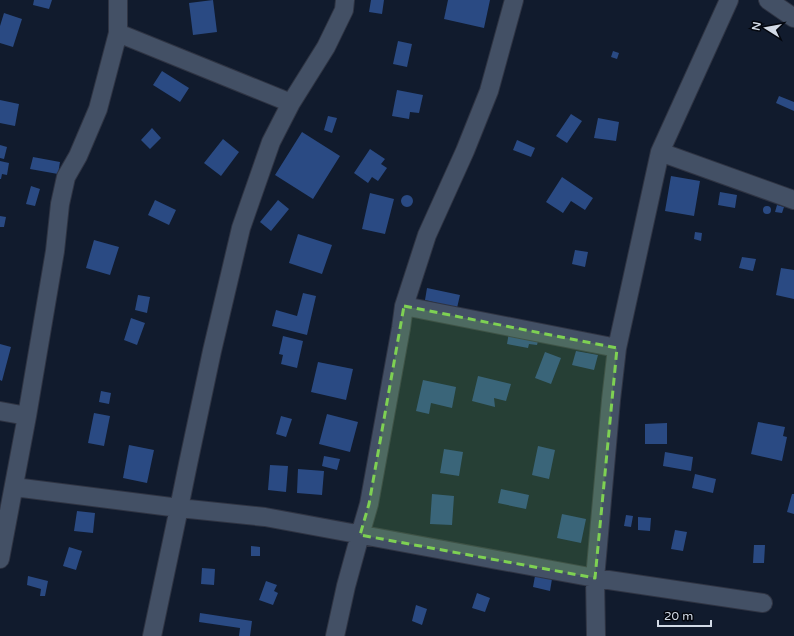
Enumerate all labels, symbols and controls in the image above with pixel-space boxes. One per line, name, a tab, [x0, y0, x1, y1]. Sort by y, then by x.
north arrow	[746, 8, 786, 48]
text: N	[749, 21, 764, 32]
scale bar	[658, 602, 711, 628]
text: 20 m	[664, 609, 693, 623]

